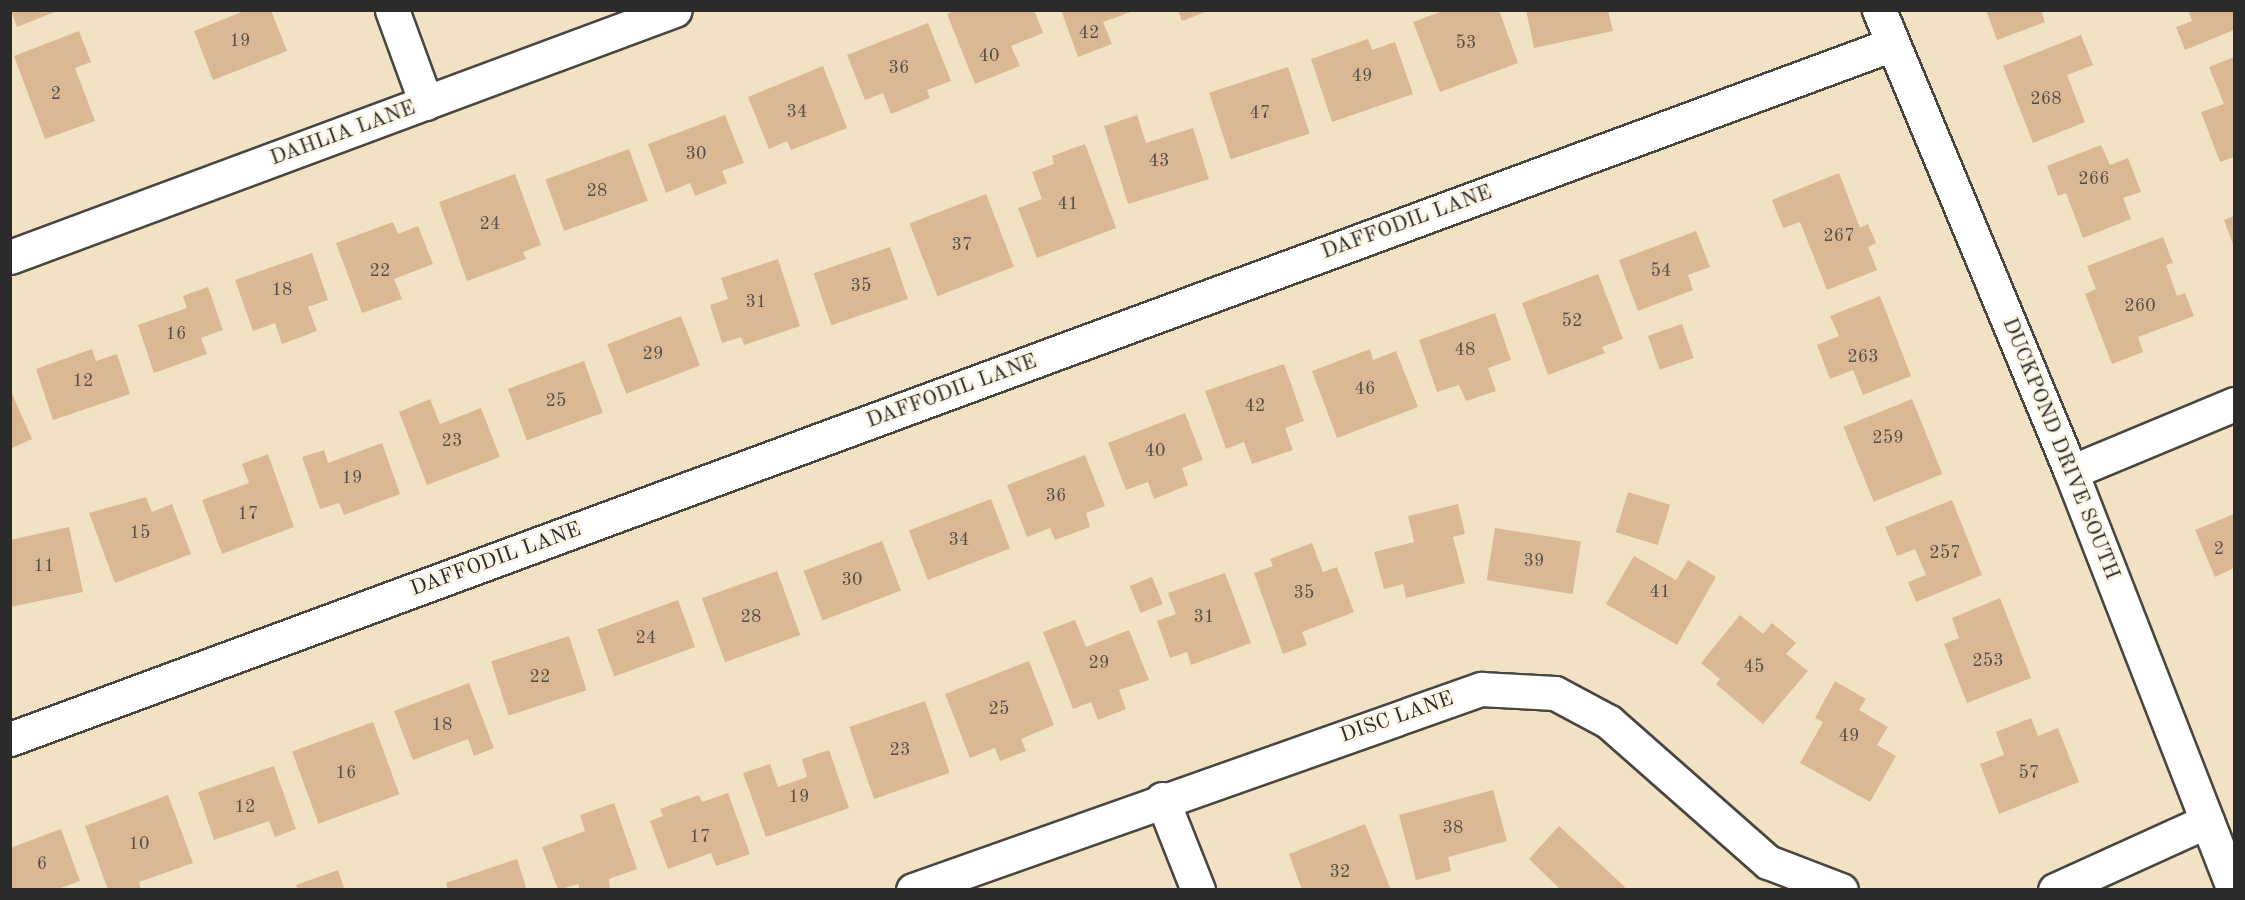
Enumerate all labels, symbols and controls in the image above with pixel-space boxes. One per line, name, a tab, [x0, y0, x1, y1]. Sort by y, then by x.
house number: 42	[1079, 22, 1099, 44]
house number: 19	[230, 30, 250, 52]
house number: 53	[1456, 32, 1476, 54]
house number: 40	[979, 45, 999, 67]
house number: 36	[889, 57, 909, 79]
house number: 49	[1352, 65, 1372, 87]
house number: 2	[51, 83, 61, 105]
house number: 268	[2030, 88, 2062, 110]
street label: DAHLIA LANE	[267, 96, 419, 172]
house number: 34	[787, 101, 807, 123]
house number: 47	[1250, 102, 1270, 124]
house number: 30	[686, 143, 706, 165]
house number: 43	[1149, 150, 1169, 172]
house number: 266	[2078, 168, 2110, 190]
house number: 28	[587, 180, 607, 202]
street label: DAFFODIL LANE	[1318, 180, 1496, 266]
house number: 41	[1058, 193, 1078, 215]
house number: 24	[480, 213, 500, 235]
house number: 267	[1823, 225, 1855, 247]
house number: 37	[952, 234, 972, 256]
house number: 22	[370, 260, 390, 282]
house number: 54	[1651, 260, 1671, 282]
house number: 35	[851, 275, 871, 297]
house number: 18	[272, 279, 292, 301]
house number: 31	[746, 291, 766, 313]
house number: 260	[2124, 295, 2156, 317]
house number: 52	[1562, 310, 1582, 332]
street label: DUCKPOND DRIVE SOUTH	[1996, 315, 2124, 583]
house number: 16	[166, 323, 186, 345]
house number: 48	[1455, 339, 1475, 361]
house number: 29	[643, 343, 663, 365]
house number: 263	[1847, 346, 1879, 368]
street label: DAFFODIL LANE	[863, 349, 1041, 435]
house number: 12	[73, 370, 93, 392]
house number: 46	[1355, 378, 1375, 400]
house number: 25	[546, 390, 566, 412]
house number: 42	[1245, 395, 1265, 417]
house number: 259	[1872, 427, 1904, 449]
house number: 23	[442, 430, 462, 452]
house number: 40	[1145, 440, 1165, 462]
house number: 19	[342, 467, 362, 489]
house number: 36	[1046, 485, 1066, 507]
house number: 17	[238, 503, 258, 525]
street label: DAFFODIL LANE	[407, 517, 585, 603]
house number: 15	[130, 522, 150, 544]
house number: 34	[949, 529, 969, 551]
house number: 2	[2214, 538, 2224, 560]
house number: 257	[1929, 542, 1961, 564]
house number: 39	[1524, 550, 1544, 572]
house number: 11	[34, 555, 54, 577]
house number: 30	[842, 569, 862, 591]
house number: 41	[1650, 581, 1670, 603]
house number: 35	[1294, 582, 1314, 604]
house number: 28	[741, 606, 761, 628]
house number: 31	[1194, 606, 1214, 628]
house number: 24	[636, 627, 656, 649]
house number: 253	[1972, 650, 2004, 672]
house number: 29	[1089, 652, 1109, 674]
house number: 45	[1744, 656, 1764, 678]
house number: 22	[530, 666, 550, 688]
street label: DISC LANE	[1337, 687, 1457, 749]
house number: 25	[989, 698, 1009, 720]
house number: 18	[432, 714, 452, 736]
house number: 49	[1839, 725, 1859, 747]
house number: 23	[890, 739, 910, 761]
house number: 16	[336, 762, 356, 784]
house number: 57	[2019, 762, 2039, 784]
house number: 19	[789, 786, 809, 808]
house number: 12	[235, 796, 255, 818]
house number: 38	[1443, 817, 1463, 839]
house number: 17	[690, 826, 710, 848]
house number: 10	[129, 833, 149, 855]
house number: 6	[37, 853, 47, 875]
house number: 32	[1330, 861, 1350, 883]

